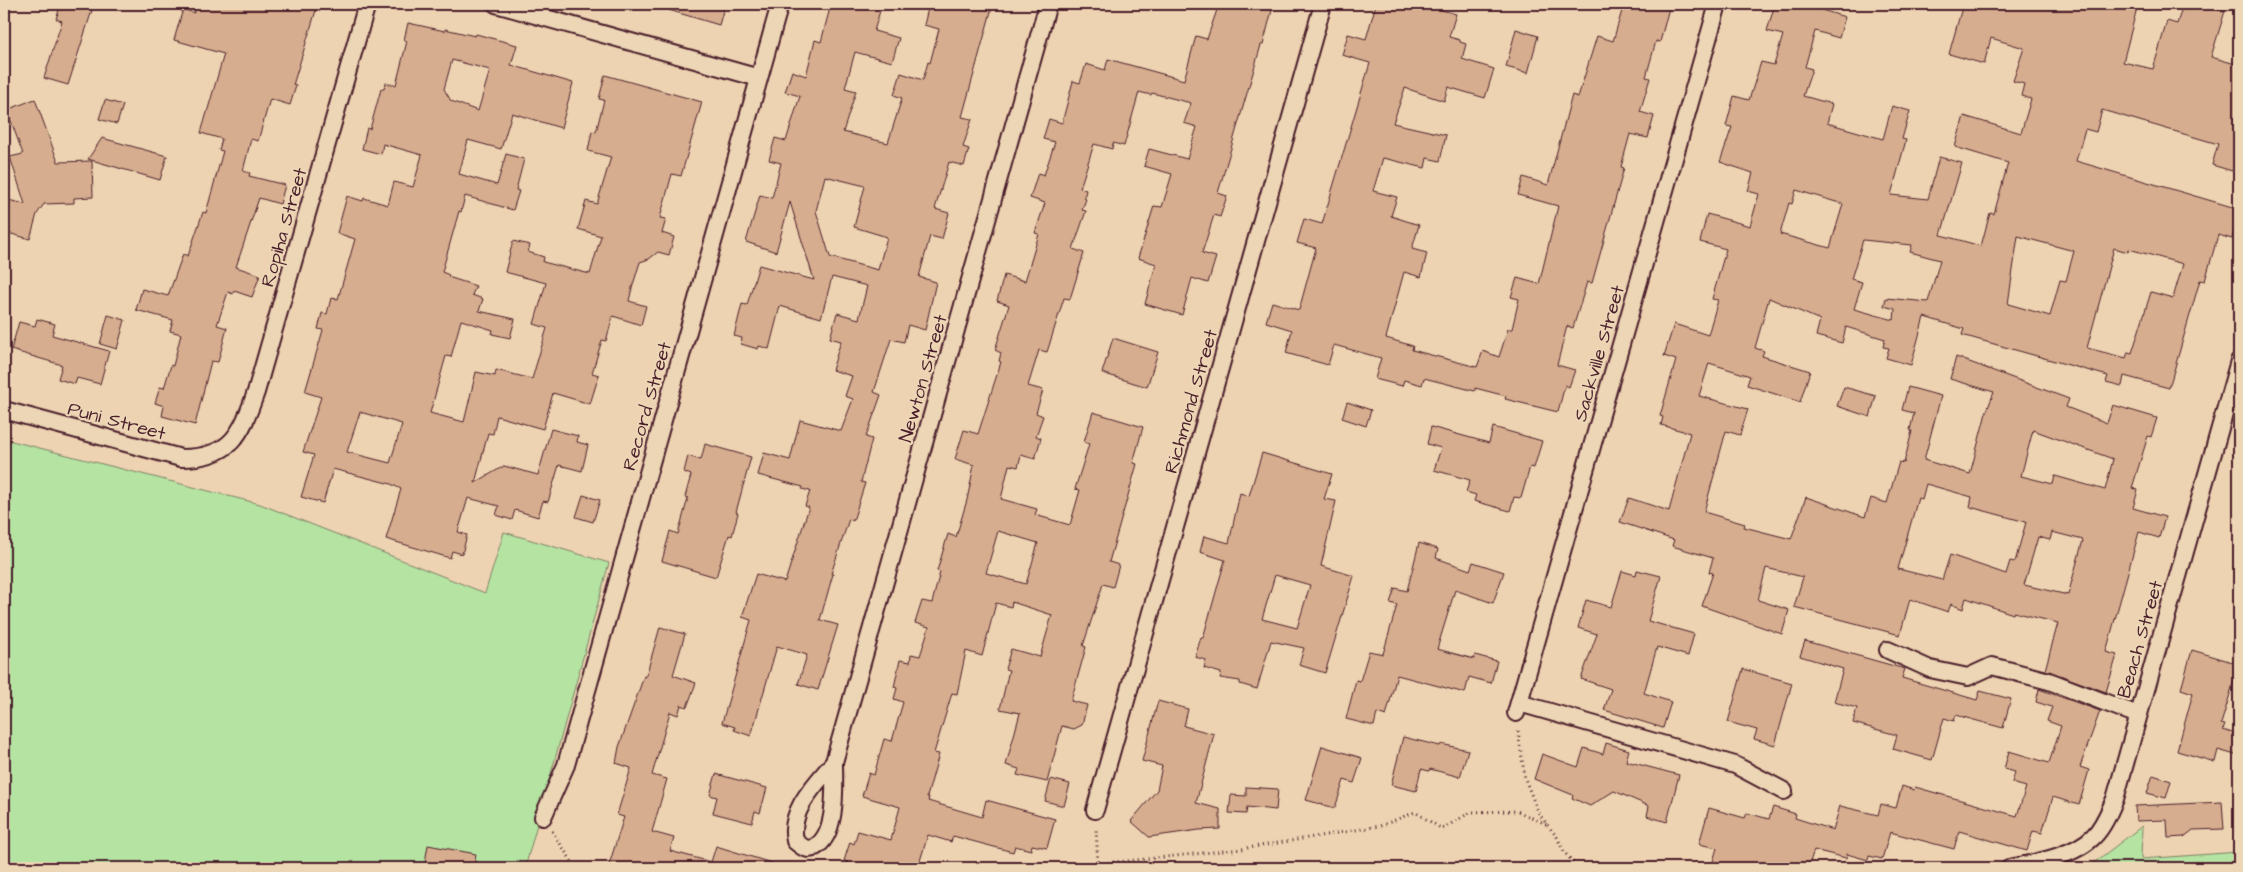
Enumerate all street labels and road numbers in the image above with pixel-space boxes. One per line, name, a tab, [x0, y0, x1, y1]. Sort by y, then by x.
street label: Ropiha Street	[255, 164, 314, 290]
street label: Sackville Street	[1567, 282, 1632, 425]
street label: Newton Street	[892, 311, 955, 445]
street label: Richmond Street	[1158, 326, 1225, 477]
street label: Record Street	[616, 338, 679, 474]
street label: Puni Street	[65, 395, 169, 448]
street label: Beach Street	[2111, 577, 2170, 701]

